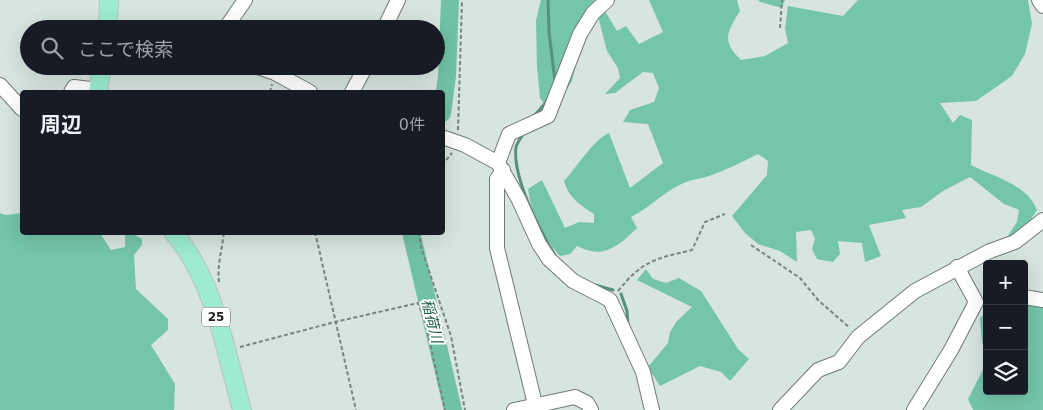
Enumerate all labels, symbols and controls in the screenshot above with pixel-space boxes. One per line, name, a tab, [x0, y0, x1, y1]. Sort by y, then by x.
search box	[20, 20, 445, 75]
icon: search	[38, 34, 66, 62]
text: ここで検索	[78, 38, 173, 60]
text: 周辺	[40, 113, 82, 137]
text: 0件	[399, 115, 425, 134]
map controls	[983, 260, 1028, 395]
button: +	[983, 260, 1028, 305]
water label: 稲荷川	[418, 297, 447, 347]
button: −	[983, 305, 1028, 350]
road number: 25	[202, 308, 230, 326]
button: layers	[983, 350, 1028, 395]

